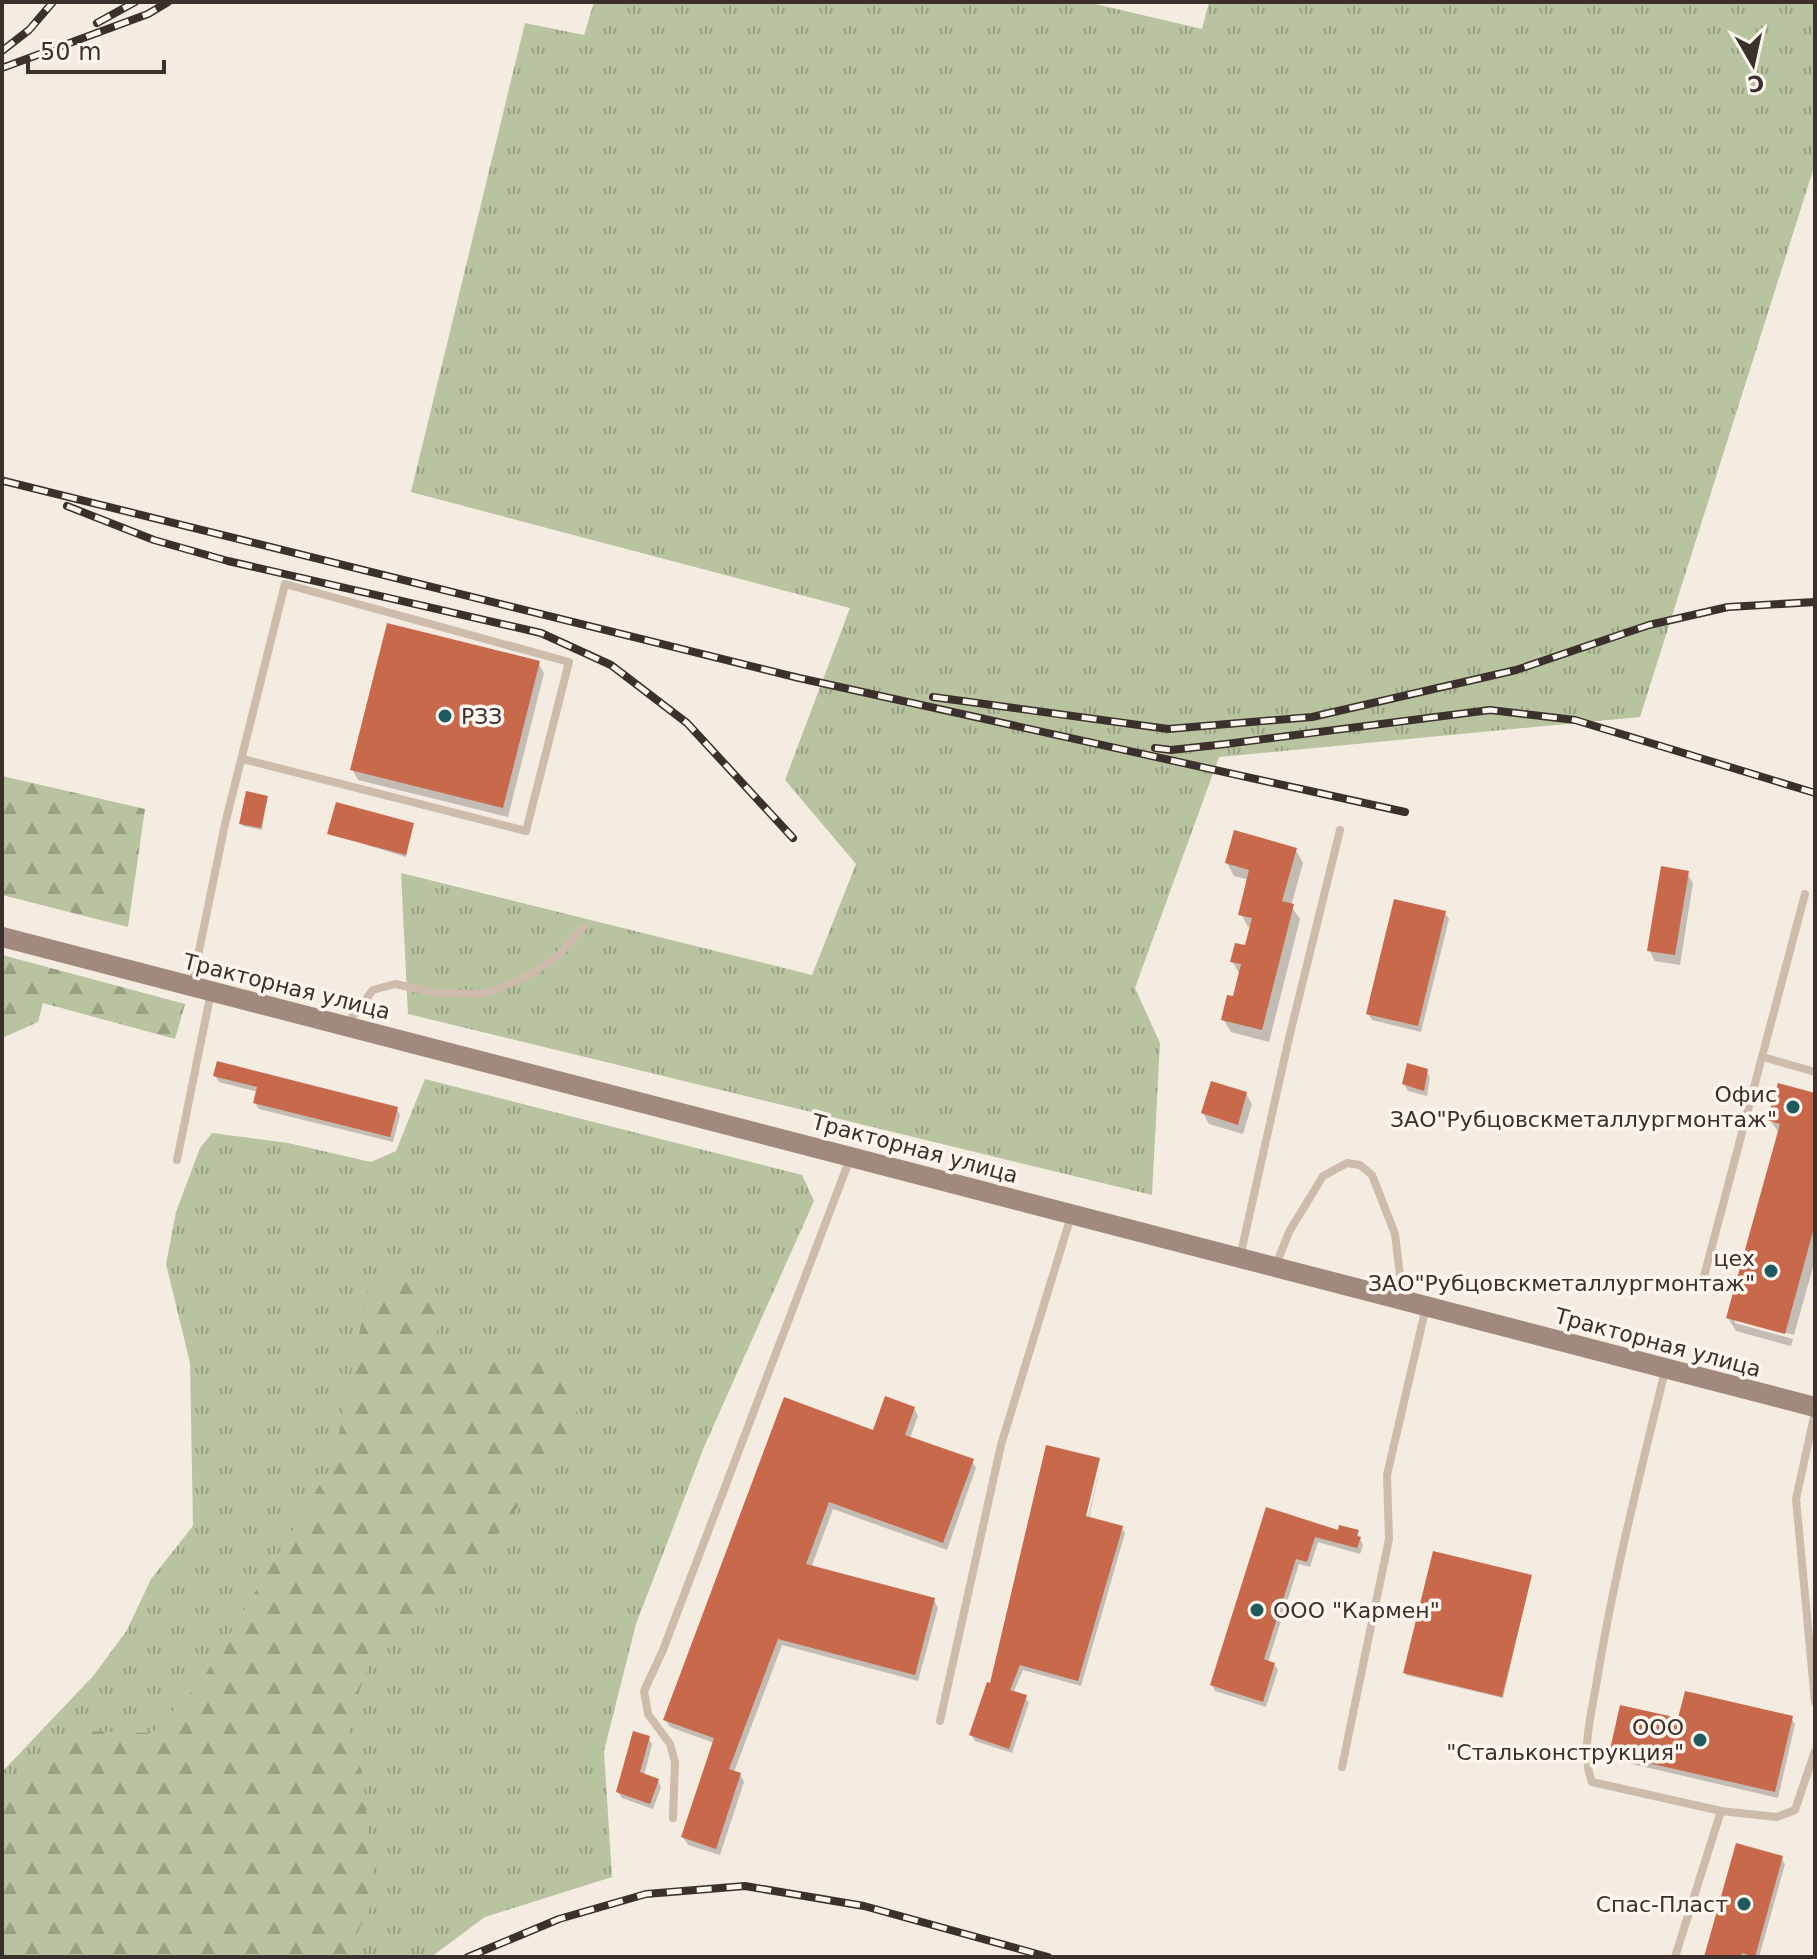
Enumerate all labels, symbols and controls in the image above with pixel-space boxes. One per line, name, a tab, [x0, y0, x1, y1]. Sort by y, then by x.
scale bar	[28, 24, 164, 74]
north arrow	[1713, 24, 1793, 104]
text: 50 m	[40, 38, 102, 66]
text: С	[1746, 70, 1766, 97]
place label: РЗЗ	[461, 704, 502, 729]
marker: РЗЗ	[436, 707, 454, 725]
street label: Тракторная улица	[180, 948, 393, 1024]
place label: Офис ЗАО"Рубцовскметаллургмонтаж"	[1390, 1082, 1777, 1132]
marker: Офис ЗАО"Рубцовскметаллургмонтаж"	[1784, 1098, 1802, 1116]
street label: Тракторная улица	[808, 1109, 1021, 1188]
place label: цех ЗАО"Рубцовскметаллургмонтаж"	[1368, 1246, 1755, 1296]
marker: цех ЗАО"Рубцовскметаллургмонтаж"	[1762, 1262, 1780, 1280]
street label: Тракторная улица	[1551, 1303, 1764, 1382]
place label: ООО "Кармен"	[1273, 1598, 1440, 1623]
marker: ООО "Кармен"	[1248, 1601, 1266, 1619]
place label: ООО "Стальконструкция"	[1446, 1715, 1684, 1765]
marker: ООО "Стальконструкция"	[1691, 1731, 1709, 1749]
place label: Спас-Пласт	[1596, 1892, 1728, 1917]
marker: Спас-Пласт	[1735, 1895, 1753, 1913]

